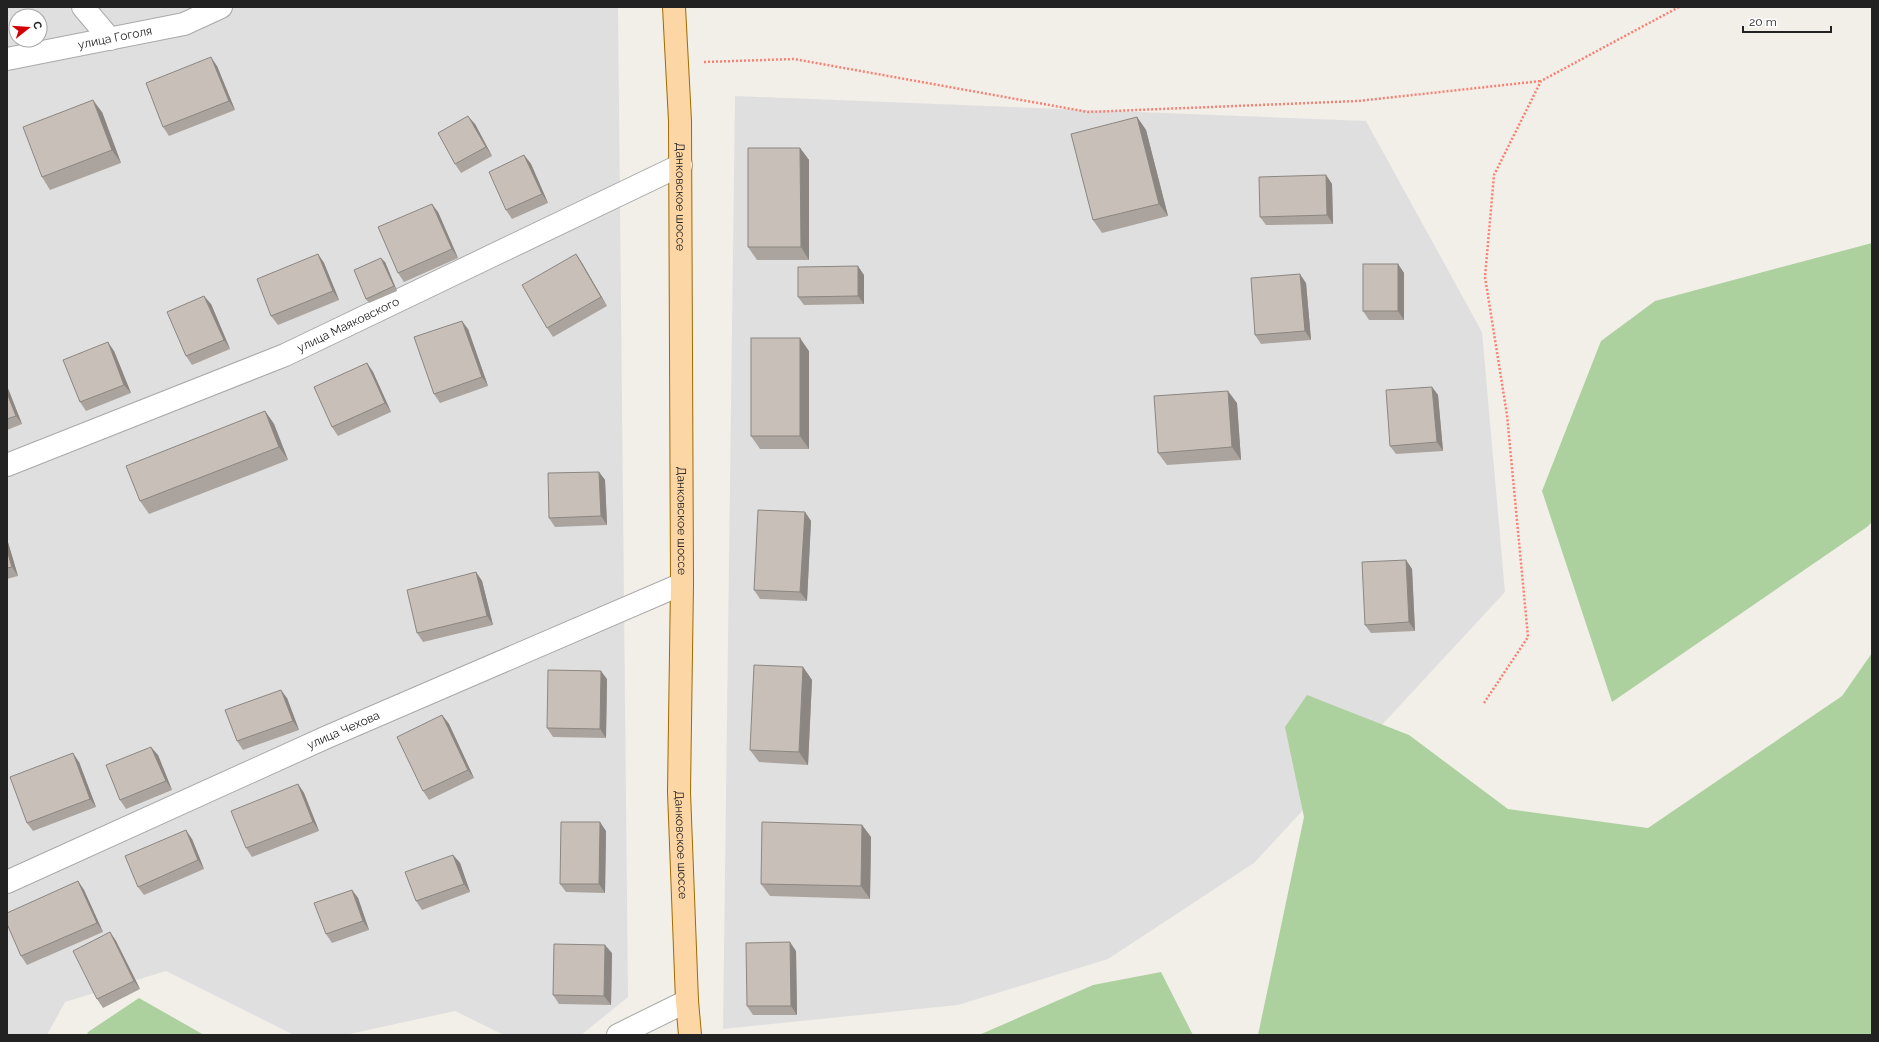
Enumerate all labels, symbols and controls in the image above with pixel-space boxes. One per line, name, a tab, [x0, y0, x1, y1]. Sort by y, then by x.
north arrow	[8, 8, 48, 48]
scale bar	[1743, 8, 1831, 34]
text: 20 m	[1749, 15, 1777, 29]
text: С	[30, 20, 45, 31]
street label: улица Гоголя	[77, 23, 153, 52]
street label: Данковское шоссе	[673, 142, 688, 251]
street label: улица Маяковского	[295, 294, 401, 355]
street label: Данковское шоссе	[674, 466, 689, 575]
street label: улица Чехова	[305, 708, 382, 752]
street label: Данковское шоссе	[672, 790, 690, 899]

